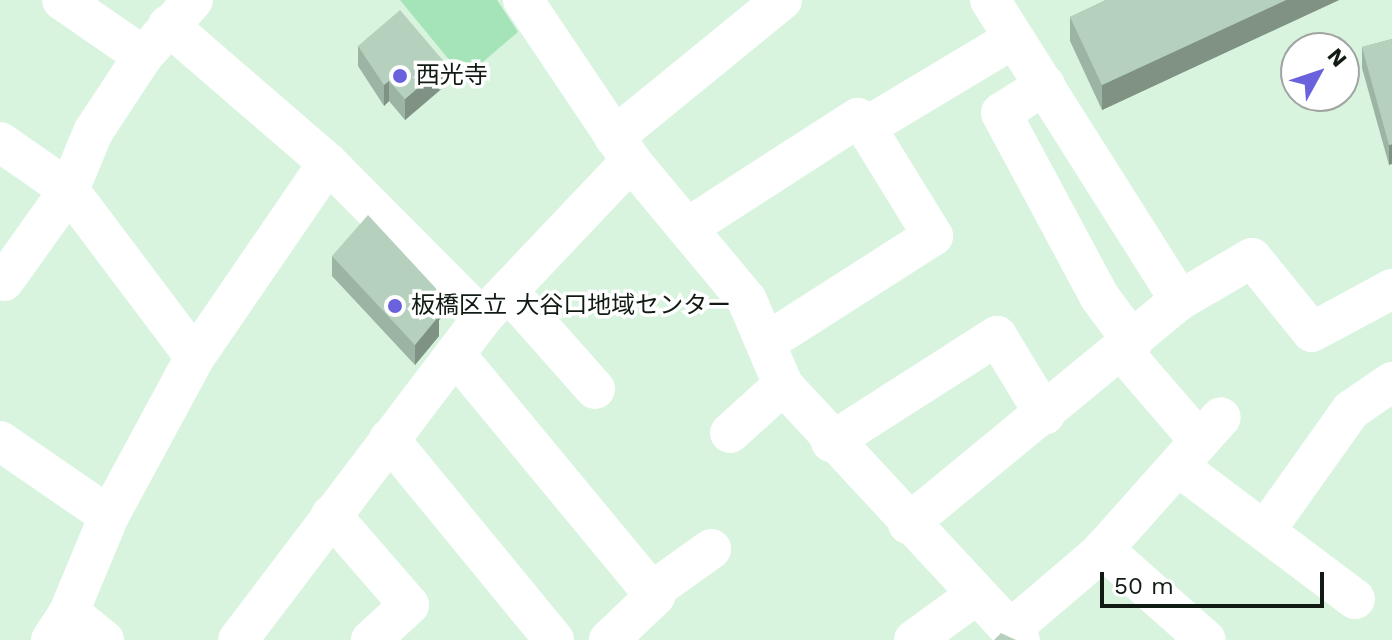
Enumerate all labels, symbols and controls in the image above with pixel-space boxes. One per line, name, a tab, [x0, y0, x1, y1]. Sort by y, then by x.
north arrow	[1280, 32, 1360, 112]
text: N	[1322, 43, 1352, 72]
place label: 西光寺	[416, 62, 488, 90]
marker: 西光寺	[391, 67, 409, 85]
place label: 板橋区立 大谷口地域センター	[411, 292, 731, 320]
marker: 板橋区立 大谷口地域センター	[386, 297, 404, 315]
scale bar	[1104, 556, 1328, 606]
text: 50 m	[1114, 572, 1174, 600]

